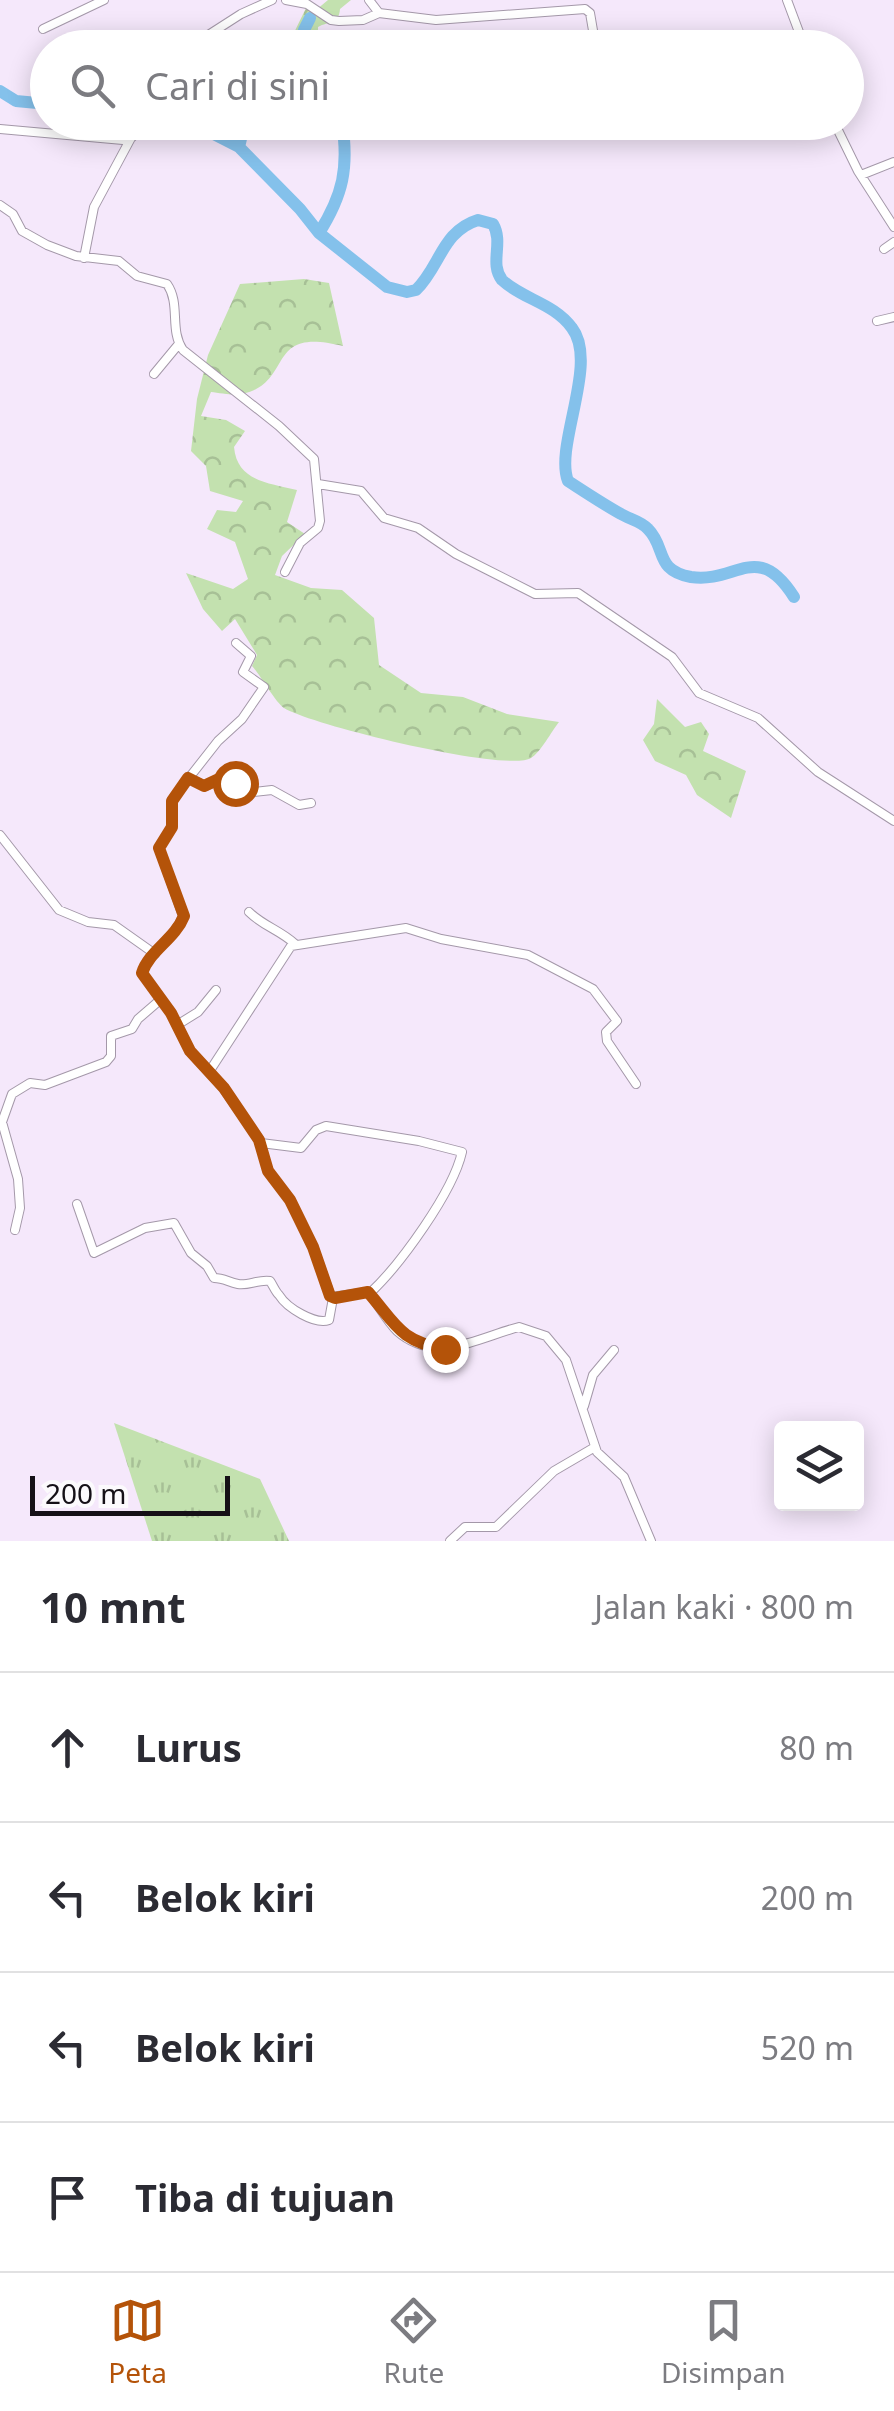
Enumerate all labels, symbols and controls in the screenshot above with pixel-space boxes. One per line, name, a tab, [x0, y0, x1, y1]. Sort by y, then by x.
search box	[30, 30, 864, 140]
icon: search	[65, 58, 120, 113]
text: Cari di sini	[145, 59, 330, 111]
route start	[213, 761, 259, 807]
route end	[423, 1327, 469, 1373]
map controls	[774, 1421, 864, 1511]
button: layers	[774, 1421, 864, 1511]
scale bar	[30, 1471, 230, 1516]
text: 200 m	[45, 1474, 127, 1512]
text: 10 mnt	[40, 1578, 185, 1635]
text: Jalan kaki · 800 m	[594, 1585, 854, 1628]
icon: ahead	[40, 1720, 95, 1775]
text: Lurus	[135, 1721, 242, 1773]
text: 80 m	[779, 1726, 854, 1769]
icon: left	[40, 1870, 95, 1925]
text: Belok kiri	[135, 1871, 315, 1923]
text: 200 m	[761, 1876, 854, 1919]
icon: left	[40, 2020, 95, 2075]
text: Belok kiri	[135, 2021, 315, 2073]
text: 520 m	[761, 2026, 854, 2069]
icon: arrive	[40, 2170, 95, 2225]
text: Tiba di tujuan	[135, 2171, 395, 2223]
tab: Peta	[108, 2293, 167, 2391]
tab: Rute	[384, 2293, 444, 2391]
tab: Disimpan	[661, 2293, 786, 2391]

